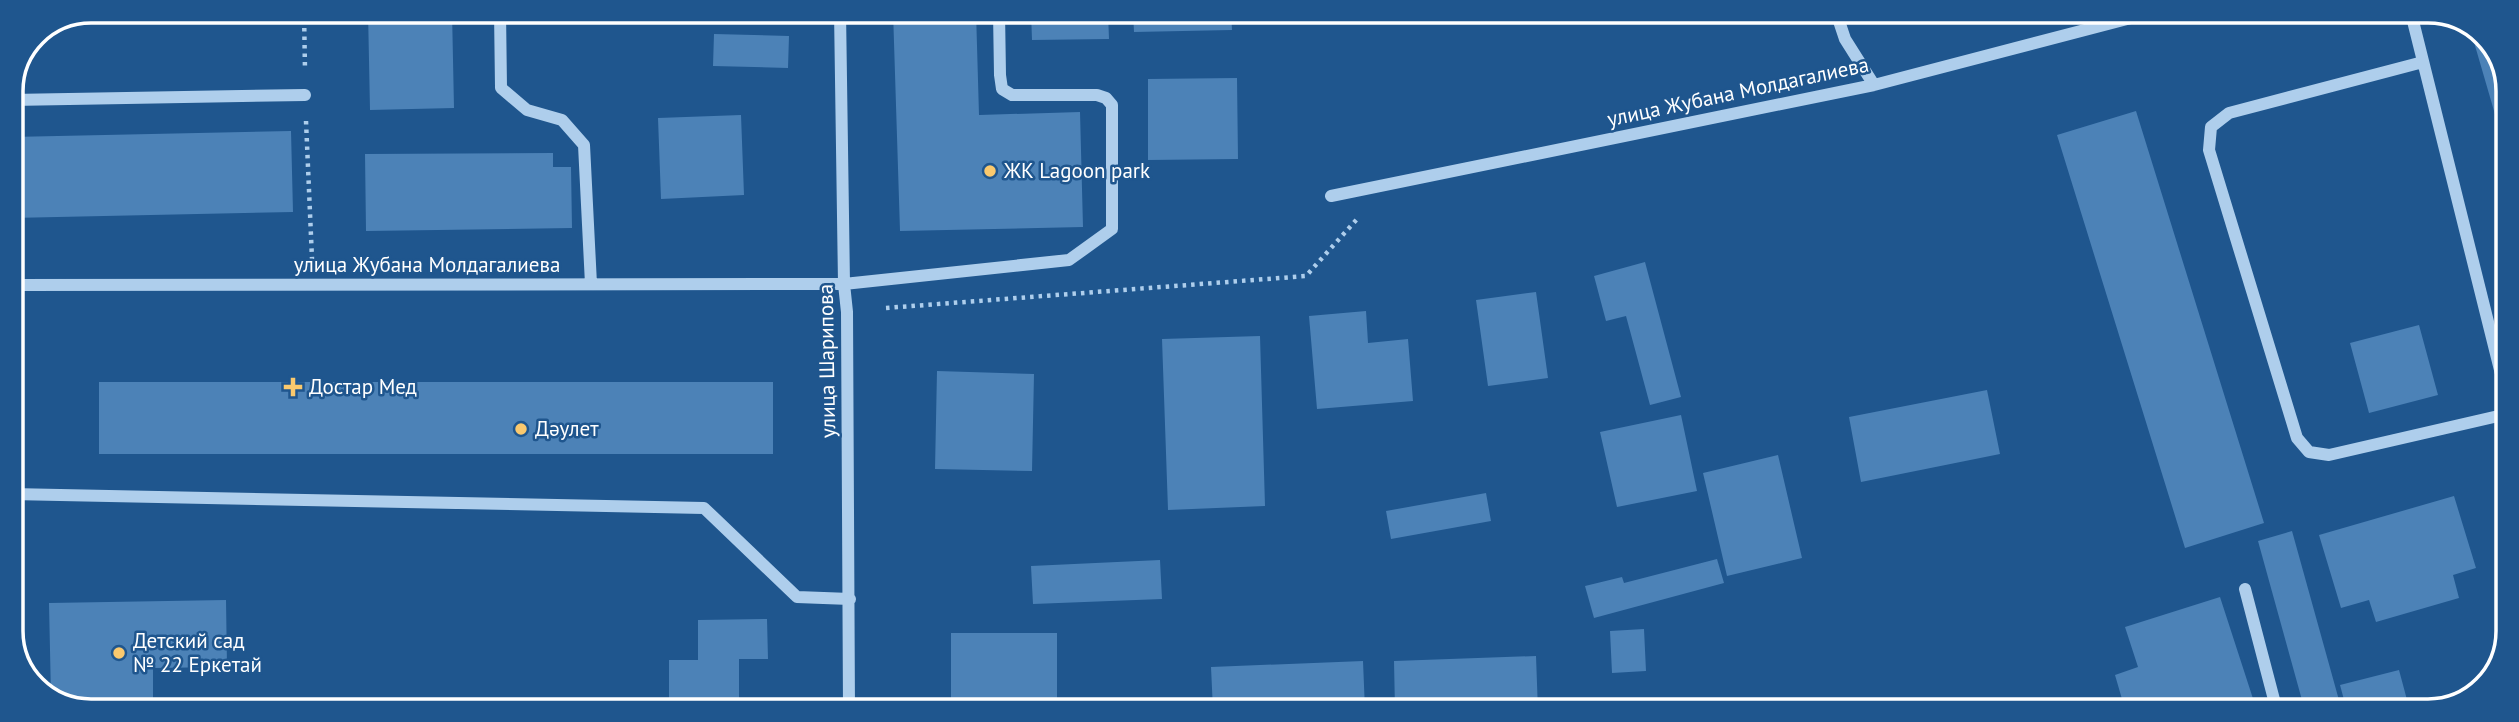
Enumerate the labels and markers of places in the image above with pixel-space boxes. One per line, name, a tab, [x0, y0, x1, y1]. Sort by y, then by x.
place label: ЖК Lagoon park	[1003, 157, 1150, 184]
marker: ЖК Lagoon park	[982, 163, 998, 179]
place label: Достар Мед	[309, 373, 417, 400]
marker: Достар Мед	[283, 377, 303, 397]
place label: Дәулет	[535, 415, 599, 442]
marker: Дәулет	[513, 421, 529, 437]
place label: Детский сад № 22 Еркетай	[133, 627, 262, 678]
marker: Детский сад № 22 Еркетай	[111, 645, 127, 661]

